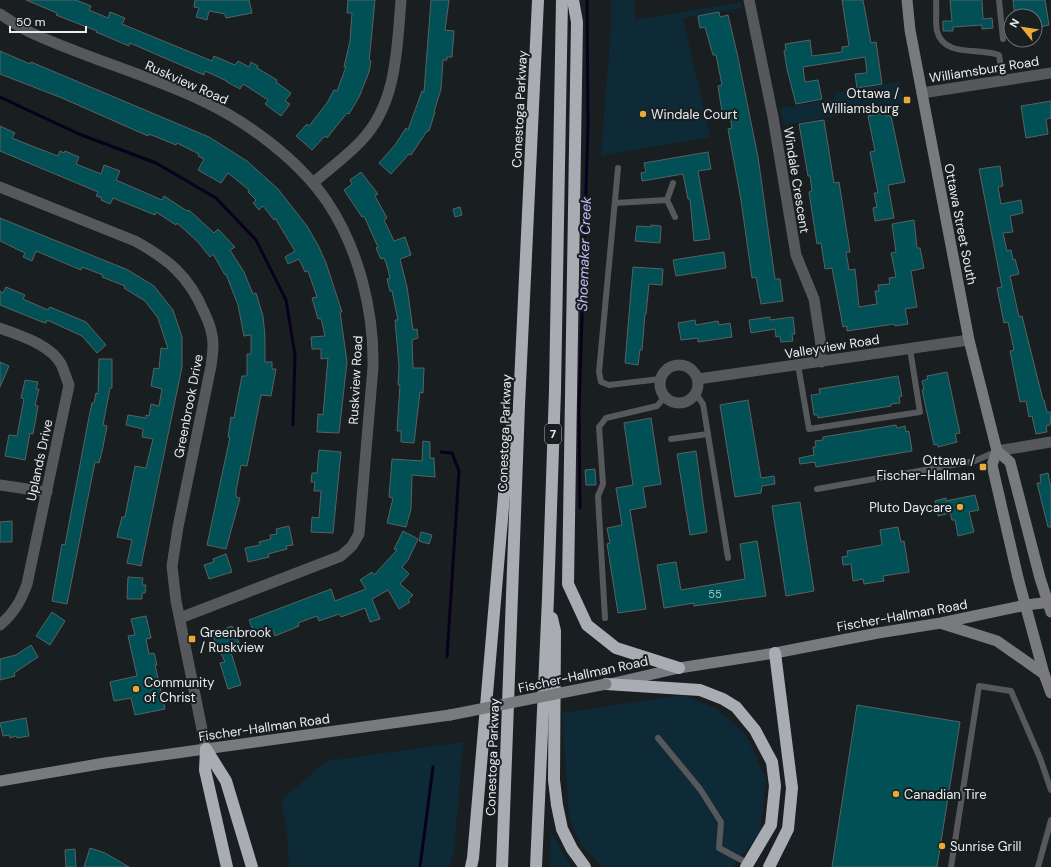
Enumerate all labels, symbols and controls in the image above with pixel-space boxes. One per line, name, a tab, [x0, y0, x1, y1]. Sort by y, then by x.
scale bar	[10, 8, 86, 34]
north arrow	[1003, 8, 1043, 48]
text: 50 m	[16, 14, 45, 30]
text: N	[1006, 16, 1022, 30]
street label: Conestoga Parkway	[508, 50, 531, 168]
street label: Williamsburg Road	[928, 52, 1040, 87]
street label: Ruskview Road	[143, 57, 231, 108]
place label: Ottawa / Williamsburg	[822, 85, 899, 117]
marker: Ottawa / Williamsburg	[902, 95, 912, 105]
place label: Windale Court	[651, 106, 738, 123]
marker: Windale Court	[638, 109, 648, 119]
street label: Windale Crescent	[780, 126, 813, 234]
street label: Ottawa Street South	[940, 162, 981, 286]
water label: Shoemaker Creek	[573, 195, 595, 312]
street label: Valleyview Road	[783, 331, 881, 362]
street label: Ruskview Road	[345, 335, 366, 425]
street label: Greenbrook Drive	[170, 353, 207, 460]
street label: Conestoga Parkway	[494, 374, 515, 492]
street label: Uplands Drive	[23, 418, 56, 502]
road number: 7	[545, 424, 561, 444]
place label: Ottawa / Fischer-Hallman	[876, 452, 975, 484]
marker: Ottawa / Fischer-Hallman	[978, 462, 988, 472]
place label: Pluto Daycare	[869, 499, 952, 516]
marker: Pluto Daycare	[955, 502, 965, 512]
house number: 55	[708, 587, 722, 601]
street label: Fischer-Hallman Road	[835, 596, 969, 635]
place label: Greenbrook / Ruskview	[200, 624, 272, 656]
marker: Greenbrook / Ruskview	[187, 634, 197, 644]
street label: Fischer-Hallman Road	[517, 652, 650, 697]
place label: Community of Christ	[144, 674, 215, 706]
marker: Community of Christ	[131, 684, 141, 694]
street label: Conestoga Parkway	[482, 698, 503, 816]
street label: Fischer-Hallman Road	[197, 710, 331, 745]
place label: Canadian Tire	[904, 786, 987, 803]
marker: Canadian Tire	[891, 789, 901, 799]
place label: Sunrise Grill	[950, 838, 1021, 855]
marker: Sunrise Grill	[937, 841, 947, 851]

